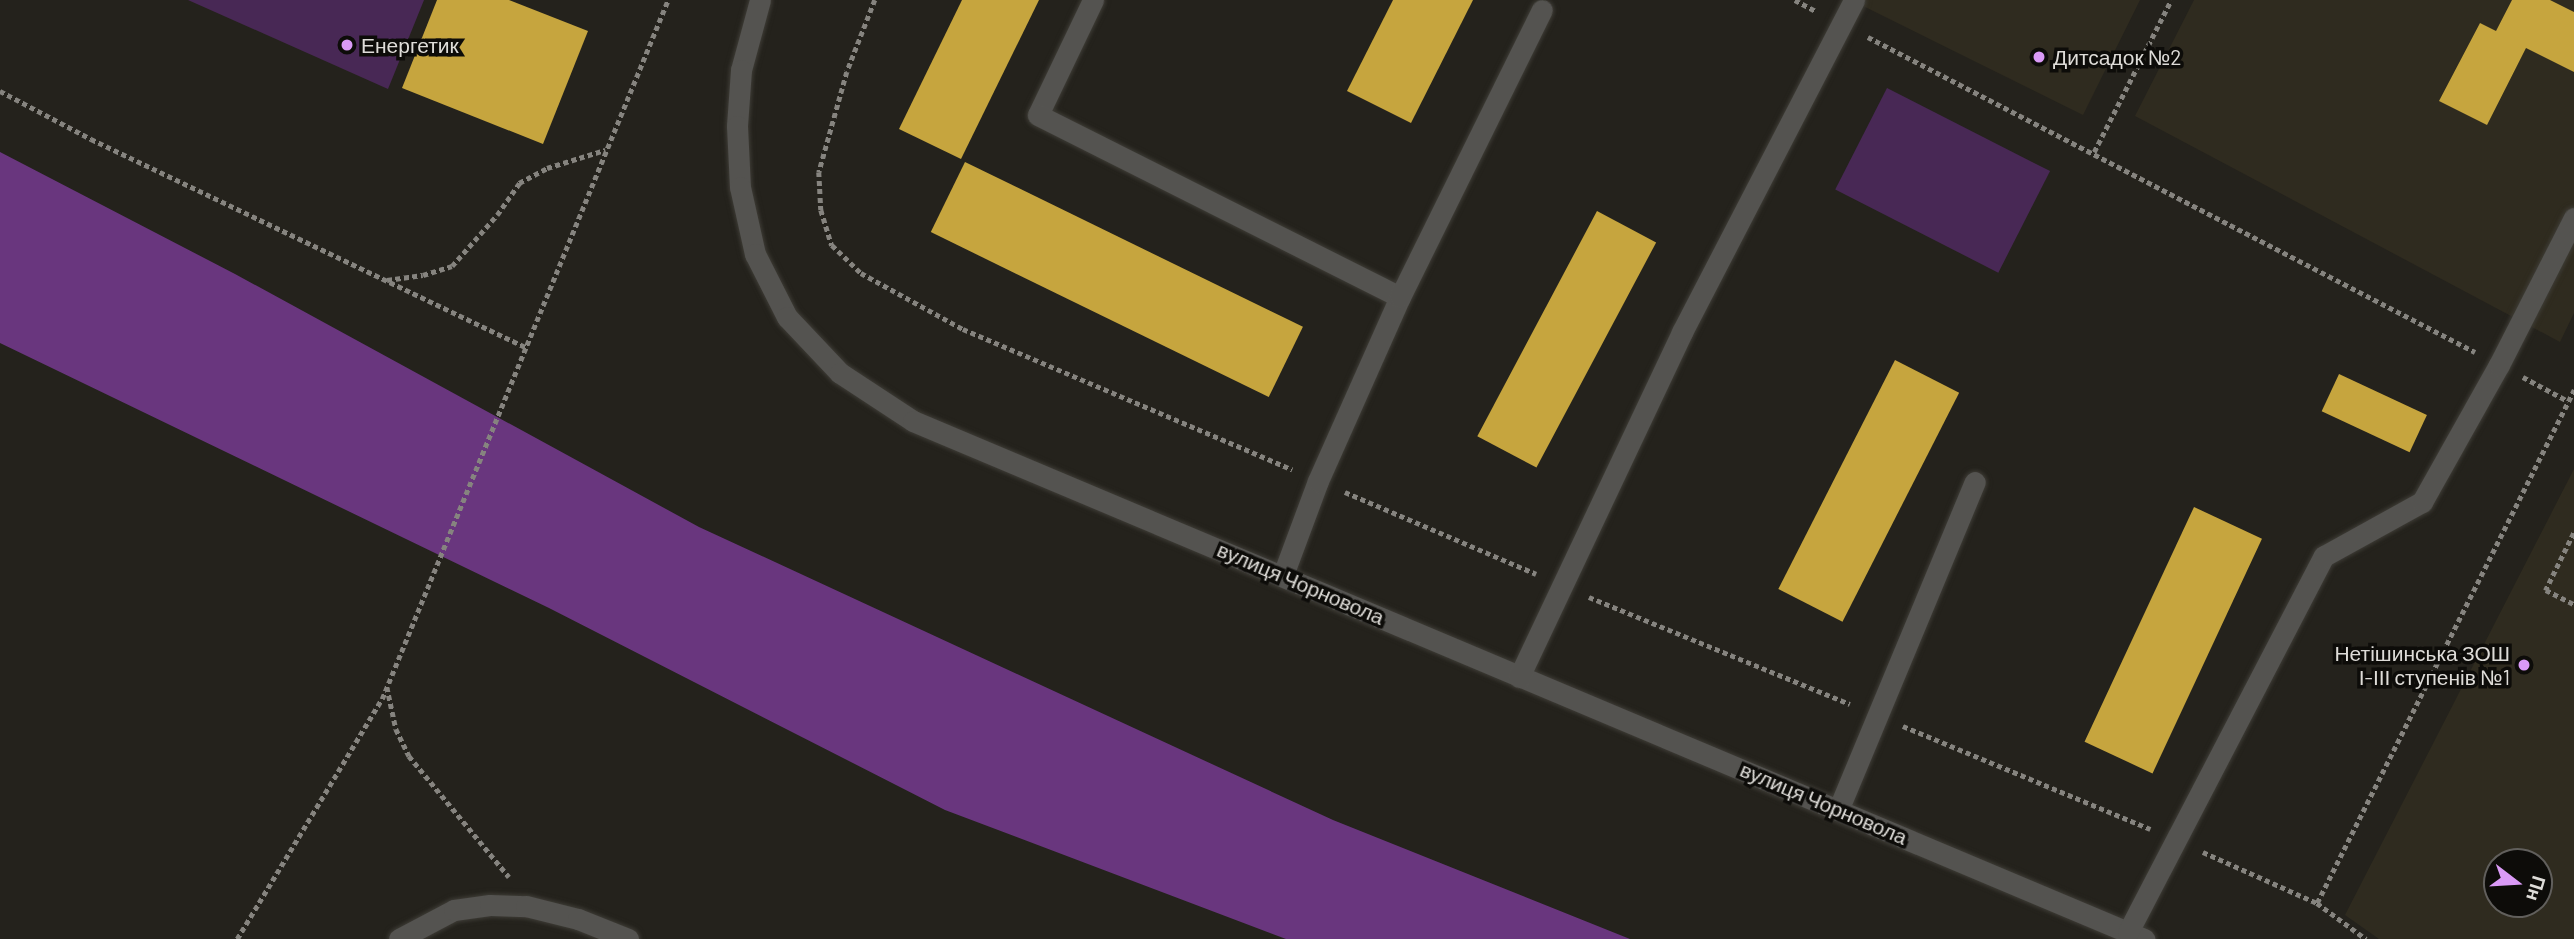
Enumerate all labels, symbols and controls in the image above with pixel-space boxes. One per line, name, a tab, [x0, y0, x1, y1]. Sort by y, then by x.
place label: Енергетик	[361, 32, 459, 58]
marker: Енергетик	[339, 37, 355, 53]
place label: Дитсадок №2	[2053, 44, 2182, 70]
marker: Дитсадок №2	[2031, 49, 2047, 65]
street label: вулиця Чорновола	[1214, 536, 1388, 630]
place label: Нетішинська ЗОШ І-ІІІ ступенів №1	[2334, 640, 2510, 690]
marker: Нетішинська ЗОШ І-ІІІ ступенів №1	[2516, 657, 2532, 673]
street label: вулиця Чорновола	[1737, 756, 1911, 850]
north arrow	[2483, 848, 2553, 918]
text: Пн	[2522, 873, 2551, 904]

